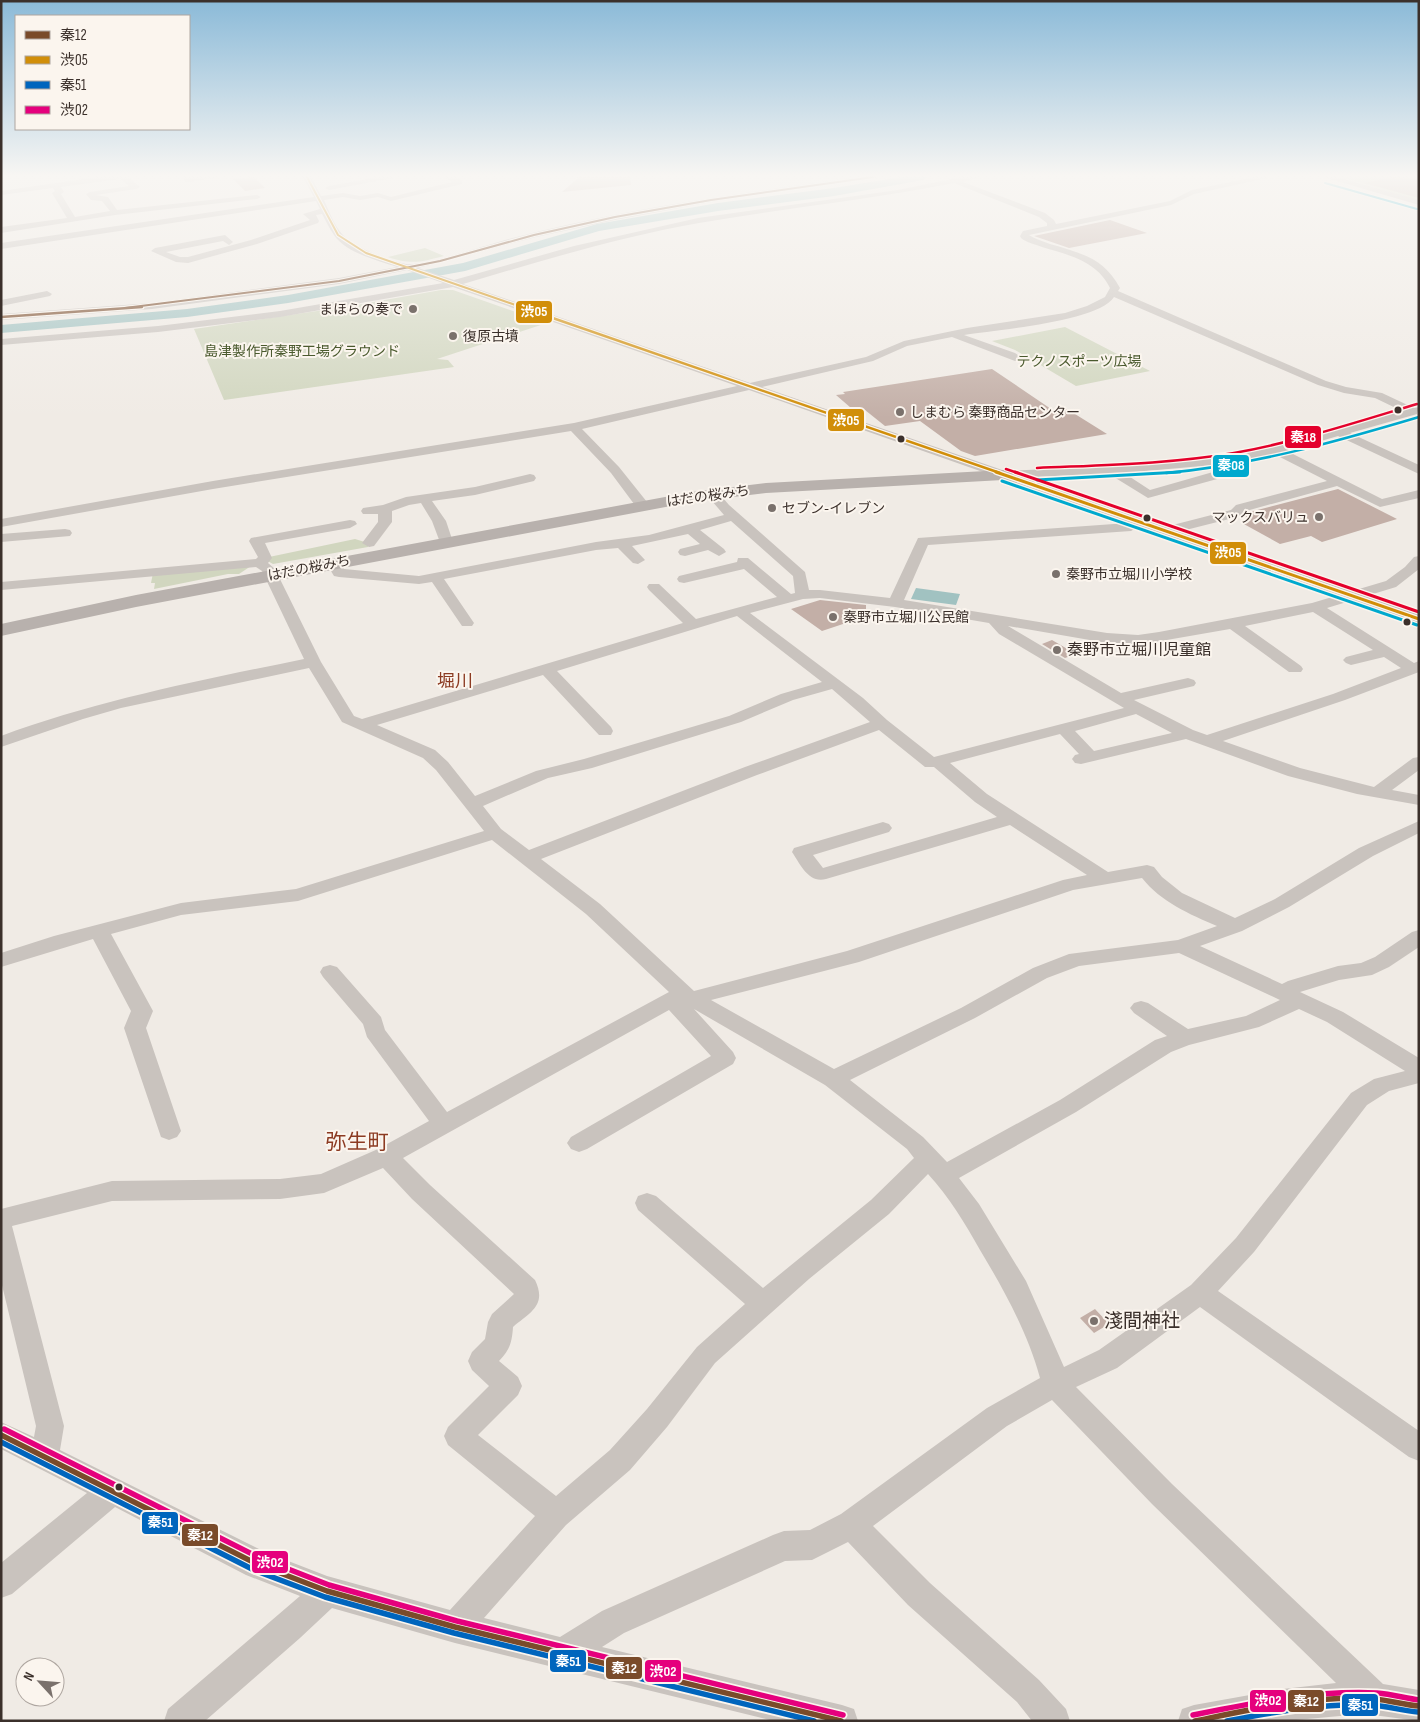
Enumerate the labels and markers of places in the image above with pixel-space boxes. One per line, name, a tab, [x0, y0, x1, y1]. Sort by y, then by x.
place label: まほらの奏で	[319, 301, 403, 318]
marker: まほらの奏で	[407, 303, 419, 315]
place label: 復原古墳	[463, 328, 519, 345]
marker: 復原古墳	[447, 330, 459, 342]
place label: しまむら 秦野商品センター	[910, 404, 1080, 421]
unlabelled marker	[1393, 405, 1403, 415]
marker: しまむら 秦野商品センター	[894, 406, 906, 418]
unlabelled marker	[896, 434, 906, 444]
place label: セブン-イレブン	[782, 500, 885, 517]
marker: セブン-イレブン	[766, 502, 778, 514]
place label: マックスバリュ	[1211, 509, 1309, 526]
marker: マックスバリュ	[1313, 511, 1325, 523]
unlabelled marker	[1142, 513, 1152, 523]
place label: 秦野市立堀川小学校	[1066, 566, 1192, 583]
marker: 秦野市立堀川小学校	[1050, 568, 1062, 580]
place label: 秦野市立堀川公民館	[843, 609, 969, 626]
marker: 秦野市立堀川公民館	[827, 611, 839, 623]
unlabelled marker	[1402, 617, 1412, 627]
place label: 秦野市立堀川児童館	[1067, 641, 1211, 660]
marker: 秦野市立堀川児童館	[1051, 644, 1063, 656]
place label: 淺間神社	[1104, 1310, 1180, 1333]
marker: 淺間神社	[1088, 1315, 1100, 1327]
unlabelled marker	[114, 1482, 124, 1492]

